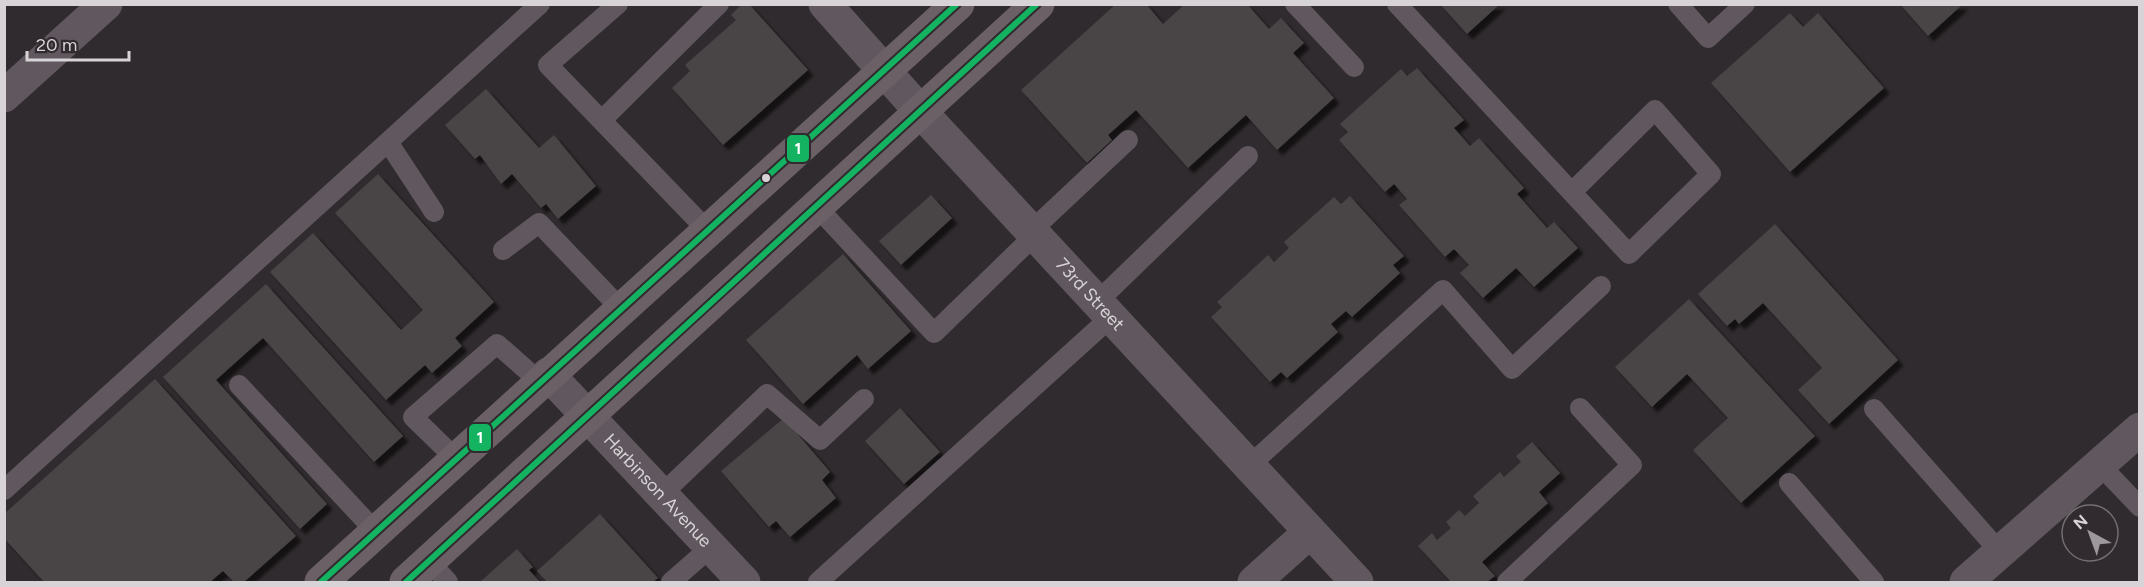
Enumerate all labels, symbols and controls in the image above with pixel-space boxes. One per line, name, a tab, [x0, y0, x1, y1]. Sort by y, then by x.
scale bar	[27, 24, 129, 62]
text: 20 m	[36, 34, 77, 56]
line badge: 1	[786, 134, 810, 163]
text: 1	[795, 139, 801, 158]
unlabelled marker	[760, 172, 772, 184]
street label: 73rd Street	[1051, 253, 1129, 335]
line badge: 1	[468, 423, 492, 452]
text: 1	[477, 428, 483, 447]
street label: Harbinson Avenue	[599, 429, 717, 552]
north arrow	[2060, 503, 2120, 563]
text: N	[2070, 511, 2091, 533]

